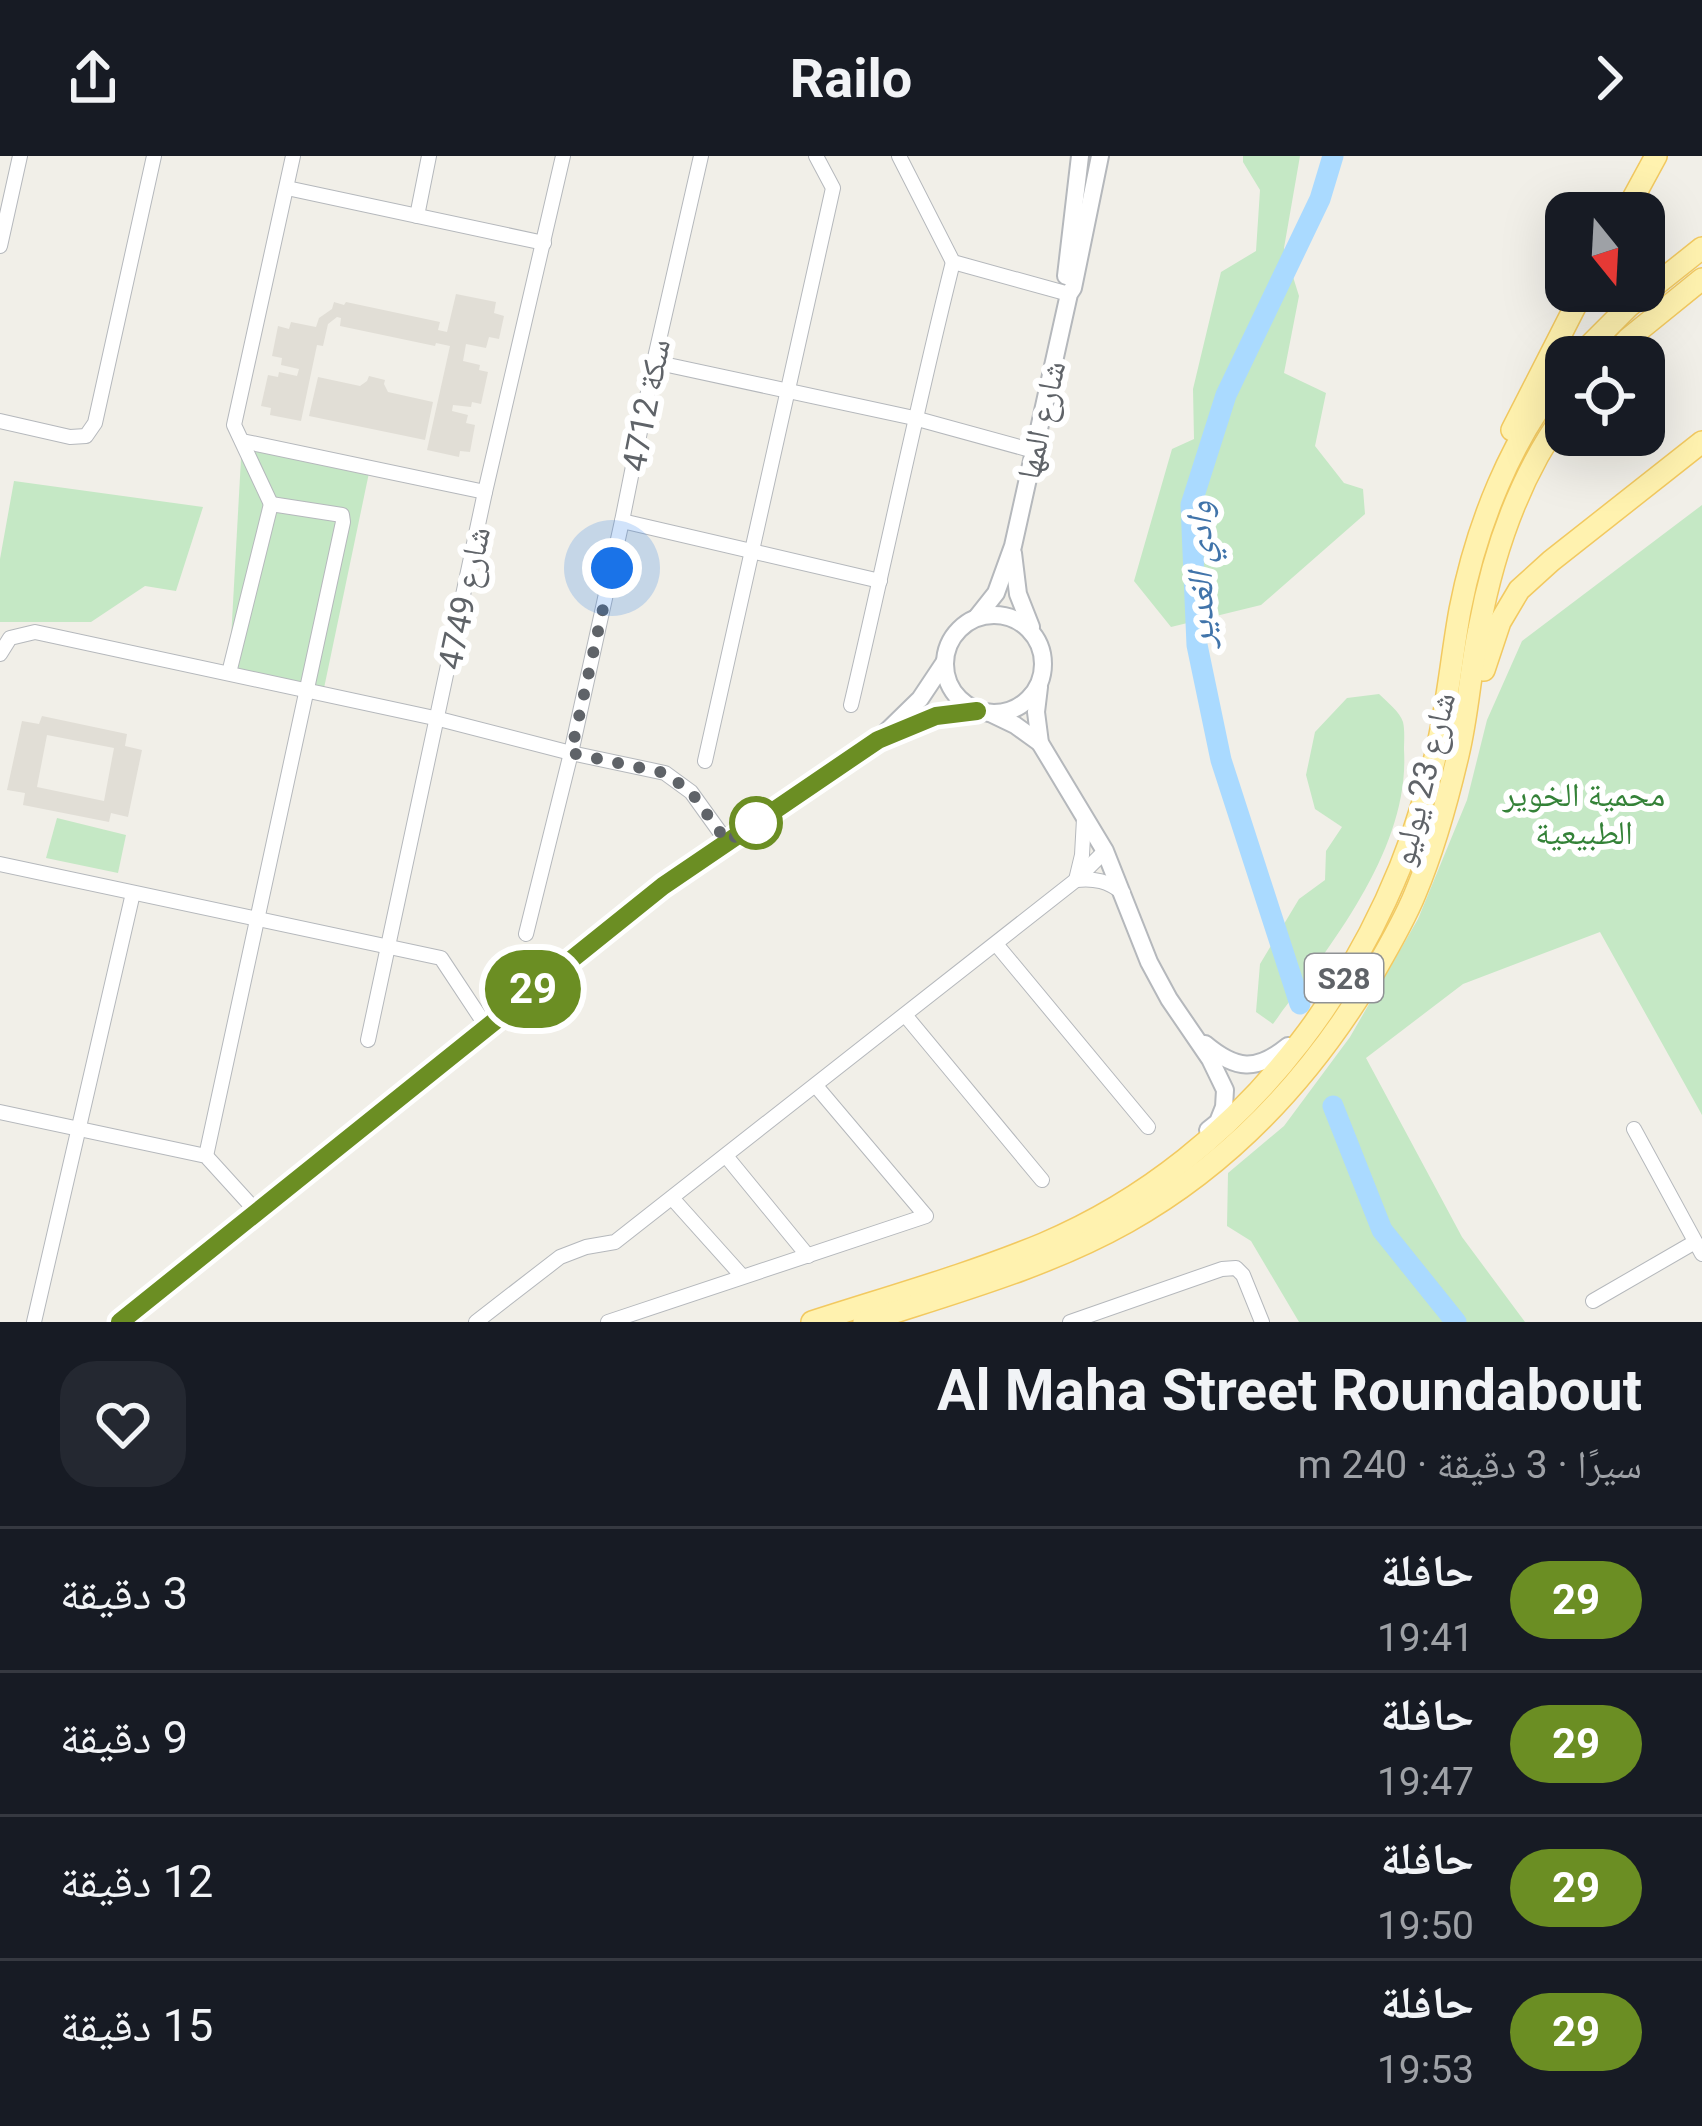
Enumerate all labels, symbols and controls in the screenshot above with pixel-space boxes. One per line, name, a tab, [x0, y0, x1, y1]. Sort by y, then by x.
icon: share	[60, 45, 126, 111]
icon: forward	[1576, 45, 1642, 111]
text: Railo	[790, 47, 912, 110]
north arrow	[1545, 192, 1665, 312]
map controls	[1545, 192, 1665, 456]
street label: سكة 4712	[614, 335, 678, 475]
button: locate	[1545, 336, 1665, 456]
street label: شارع المها	[1008, 357, 1075, 483]
water label: وادي الغدير	[1178, 500, 1229, 651]
street label: 4749 شارع	[430, 523, 499, 673]
your location	[582, 538, 642, 598]
street label: شارع 23 يوليو	[1383, 688, 1464, 870]
park label: محمية الخوير الطبيعية	[1502, 775, 1665, 852]
unlabelled marker	[731, 798, 781, 848]
line badge: 29	[479, 950, 587, 1028]
road number: S28	[1305, 954, 1383, 1002]
text: 29	[509, 964, 557, 1013]
text: Al Maha Street Roundabout	[937, 1357, 1642, 1424]
button: heart	[60, 1361, 186, 1487]
text: سيرًا · 3 دقيقة · 240 m	[1298, 1442, 1642, 1488]
text: حافلة	[1381, 1544, 1474, 1597]
text: 3 دقيقة	[60, 1567, 188, 1620]
text: 29	[1552, 1575, 1600, 1624]
text: 19:41	[1377, 1615, 1474, 1661]
text: حافلة	[1381, 1688, 1474, 1741]
text: 9 دقيقة	[60, 1711, 188, 1764]
text: 29	[1552, 1719, 1600, 1768]
text: 19:47	[1377, 1759, 1474, 1805]
text: حافلة	[1381, 1832, 1474, 1885]
text: 12 دقيقة	[60, 1855, 213, 1908]
text: 29	[1552, 1863, 1600, 1912]
text: 19:50	[1377, 1903, 1474, 1949]
text: حافلة	[1381, 1976, 1474, 2029]
text: 15 دقيقة	[60, 1999, 213, 2052]
text: 29	[1552, 2007, 1600, 2056]
text: 19:53	[1377, 2047, 1474, 2093]

